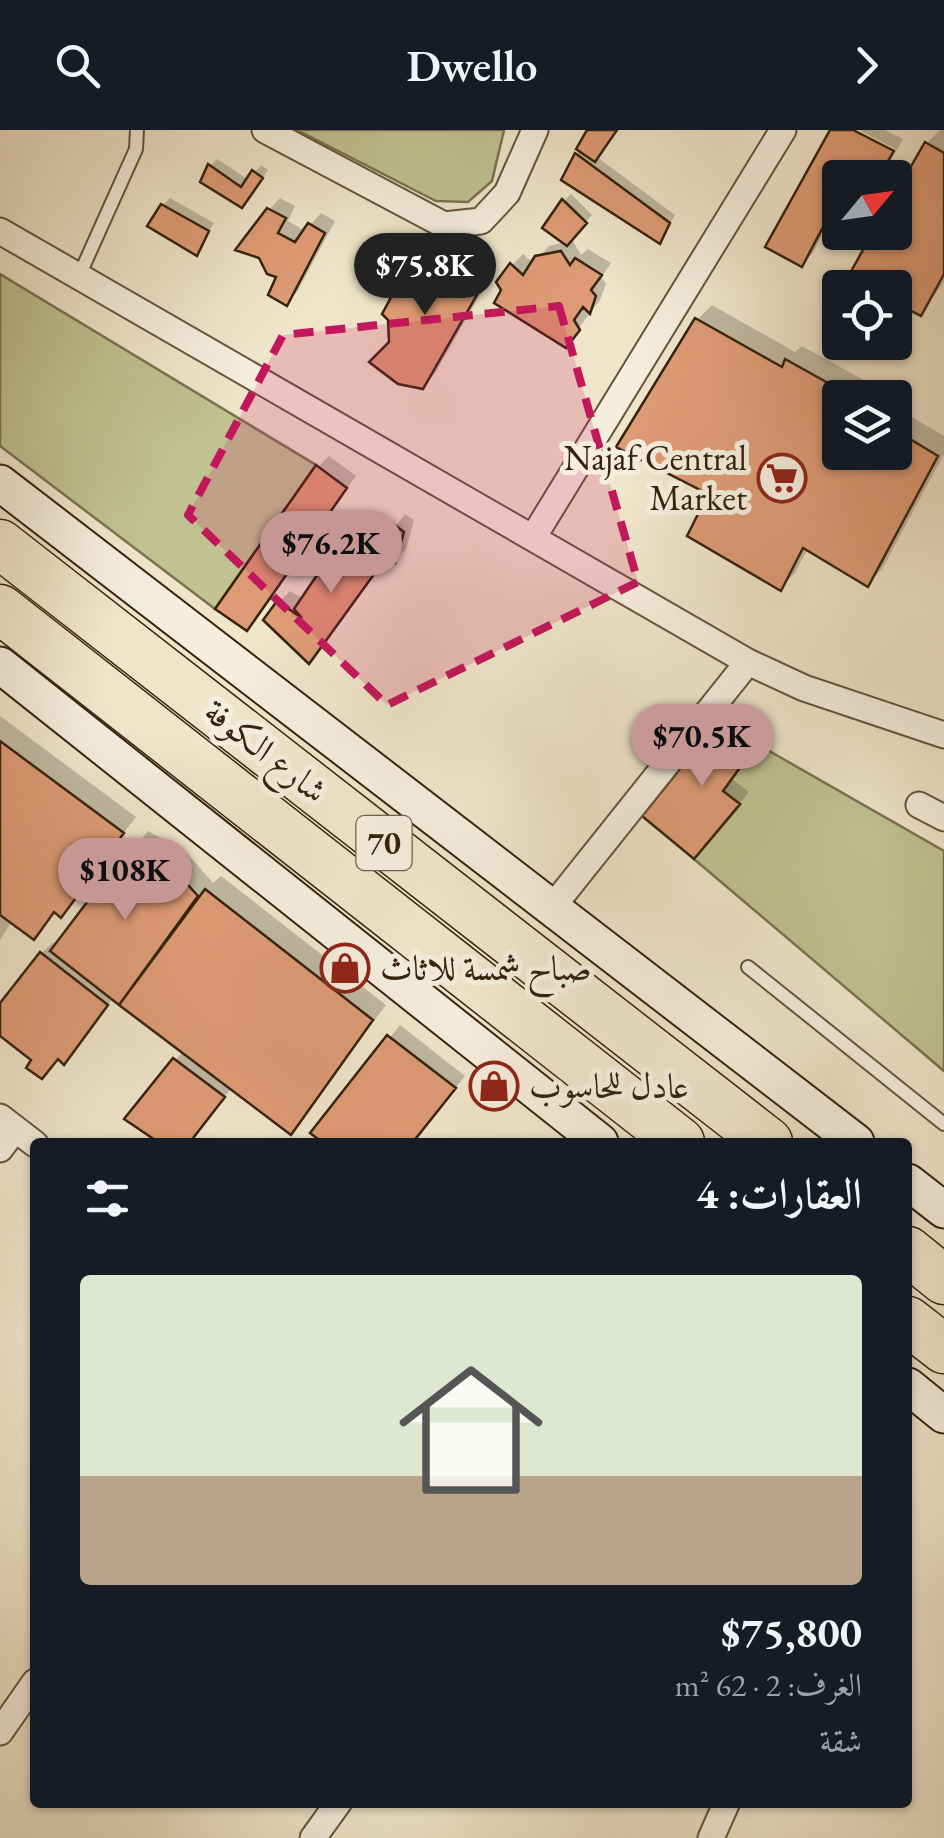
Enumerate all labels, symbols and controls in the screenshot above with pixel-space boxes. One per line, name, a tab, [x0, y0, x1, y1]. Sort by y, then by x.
text: Dwello	[407, 36, 537, 94]
icon: search	[50, 38, 105, 93]
icon: forward	[839, 38, 894, 93]
north arrow	[822, 160, 912, 250]
map controls	[822, 160, 912, 470]
pin: $75.8K	[344, 233, 506, 318]
text: $75.8K	[376, 244, 474, 286]
button: locate	[822, 270, 912, 360]
button: layers	[822, 380, 912, 470]
place label: Najaf Central Market	[564, 435, 747, 520]
supermarket icon: Najaf Central Market	[756, 452, 808, 504]
pin: $76.2K	[250, 511, 412, 596]
text: $76.2K	[282, 522, 380, 564]
street label: شارع الكوفة	[191, 688, 337, 818]
pin: $70.5K	[621, 704, 783, 789]
text: $70.5K	[653, 715, 751, 757]
road number: 70	[356, 816, 412, 870]
pin: $108K	[55, 838, 195, 923]
text: $108K	[80, 849, 170, 891]
shop icon: صباح شمسة للاثاث	[319, 942, 371, 994]
place label: صباح شمسة للاثاث	[380, 945, 592, 999]
shop icon: عادل للحاسوب	[468, 1060, 520, 1112]
place label: عادل للحاسوب	[529, 1063, 689, 1108]
text: العقارات: 4	[696, 1166, 862, 1221]
icon: filters	[80, 1171, 135, 1226]
icon: home	[381, 1340, 561, 1520]
text: $75,800	[721, 1605, 862, 1660]
text: الغرف: 2 · 62 m²	[675, 1664, 862, 1706]
text: شقة	[820, 1720, 862, 1762]

